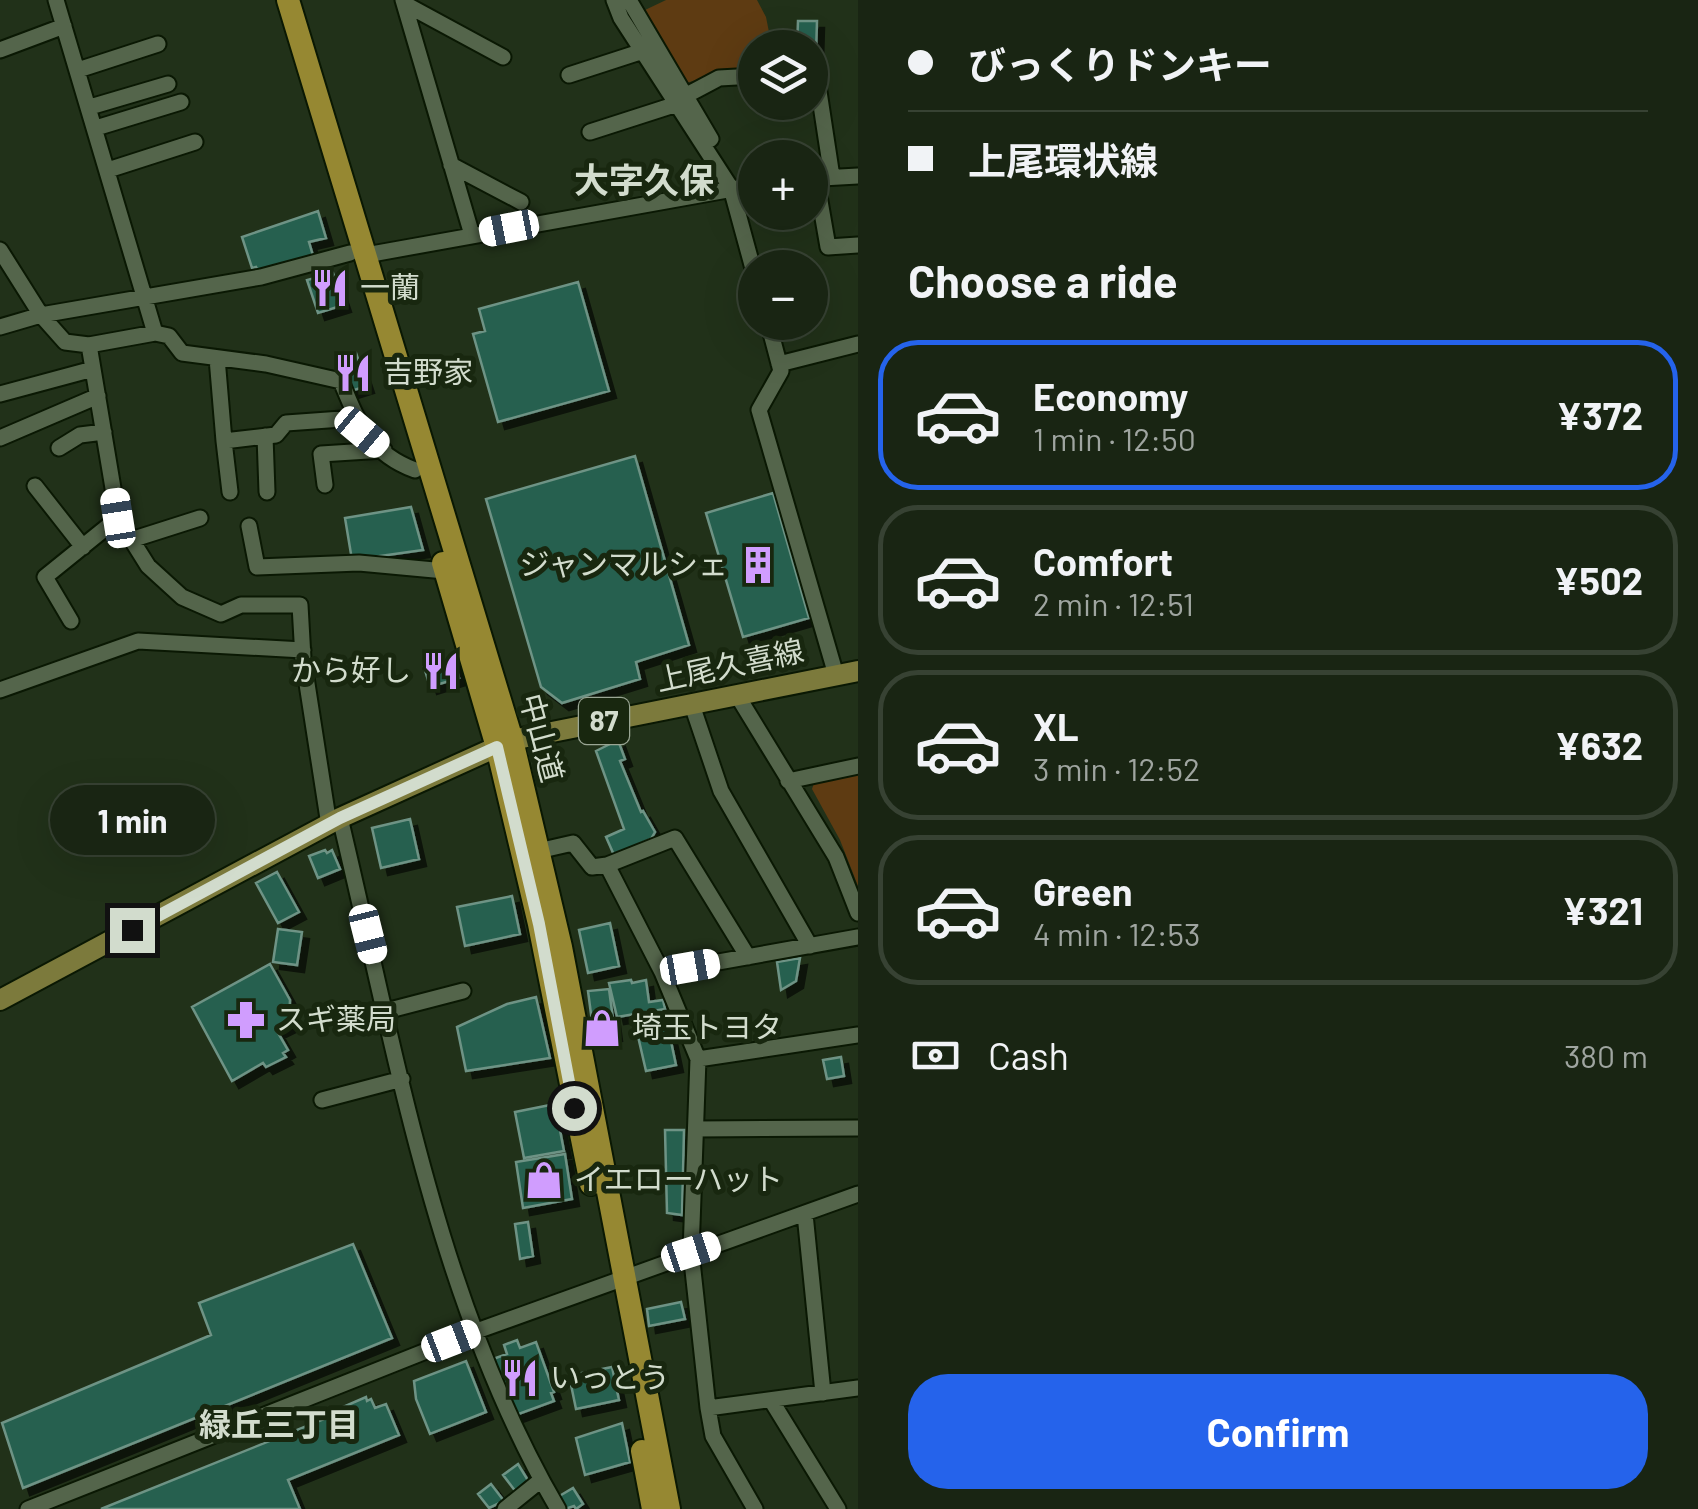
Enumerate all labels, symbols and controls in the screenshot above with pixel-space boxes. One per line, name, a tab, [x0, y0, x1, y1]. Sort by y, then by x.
map controls	[738, 30, 828, 340]
button: layers	[738, 30, 828, 120]
text: びっくりドンキー	[968, 41, 1272, 87]
text: 上尾環状線	[968, 137, 1158, 183]
button: +	[738, 140, 828, 230]
district label: 大字久保	[574, 158, 715, 200]
car	[477, 208, 541, 248]
button: −	[738, 250, 828, 340]
text: Choose a ride	[908, 253, 1178, 307]
restaurant icon: 一蘭	[309, 267, 351, 309]
place label: 一蘭	[360, 268, 420, 304]
restaurant icon: 吉野家	[332, 352, 374, 394]
place label: 吉野家	[383, 353, 473, 389]
icon: car	[913, 370, 1003, 460]
text: Economy	[1033, 373, 1188, 419]
text: ¥372	[1556, 392, 1643, 438]
car	[329, 401, 395, 463]
text: 1 min · 12:50	[1033, 419, 1196, 457]
car	[98, 486, 138, 550]
icon: car	[913, 535, 1003, 625]
text: Comfort	[1033, 538, 1173, 584]
building icon: ジャンマルシェ	[737, 544, 779, 586]
place label: ジャンマルシェ	[520, 545, 728, 581]
text: ¥502	[1554, 557, 1643, 603]
text: 2 min · 12:51	[1033, 584, 1194, 622]
street label: 上尾久喜線	[652, 631, 807, 697]
restaurant icon: から好し	[420, 650, 462, 692]
place label: から好し	[291, 651, 411, 687]
street label: 中山道	[514, 689, 572, 786]
road number: 87	[579, 698, 629, 744]
icon: car	[913, 700, 1003, 790]
text: XL	[1033, 703, 1079, 749]
text: ¥632	[1555, 722, 1643, 768]
text: 3 min · 12:52	[1033, 749, 1200, 787]
callout: 1 min	[49, 785, 214, 855]
text: 1 min	[97, 801, 168, 839]
icon: car	[913, 865, 1003, 955]
text: Green	[1033, 868, 1133, 914]
text: ¥321	[1562, 887, 1643, 933]
car	[346, 901, 390, 967]
route end	[110, 908, 155, 953]
text: 4 min · 12:53	[1033, 914, 1201, 952]
car	[658, 947, 722, 987]
pharmacy icon: スギ薬局	[225, 999, 267, 1041]
place label: スギ薬局	[276, 1000, 396, 1036]
shop icon: 埼玉トヨタ	[581, 1007, 623, 1049]
place label: 埼玉トヨタ	[632, 1008, 782, 1044]
icon: cash	[908, 1028, 963, 1083]
text: Cash	[988, 1032, 1069, 1078]
text: 380 m	[1564, 1036, 1648, 1074]
route start	[552, 1086, 597, 1131]
shop icon: イエローハット	[523, 1159, 565, 1201]
place label: イエローハット	[574, 1160, 783, 1196]
car	[658, 1228, 724, 1276]
car	[418, 1316, 484, 1366]
restaurant icon: いっとう	[499, 1357, 541, 1399]
place label: いっとう	[550, 1358, 670, 1394]
button: Confirm	[908, 1374, 1648, 1489]
district label: 緑丘三丁目	[199, 1404, 359, 1442]

